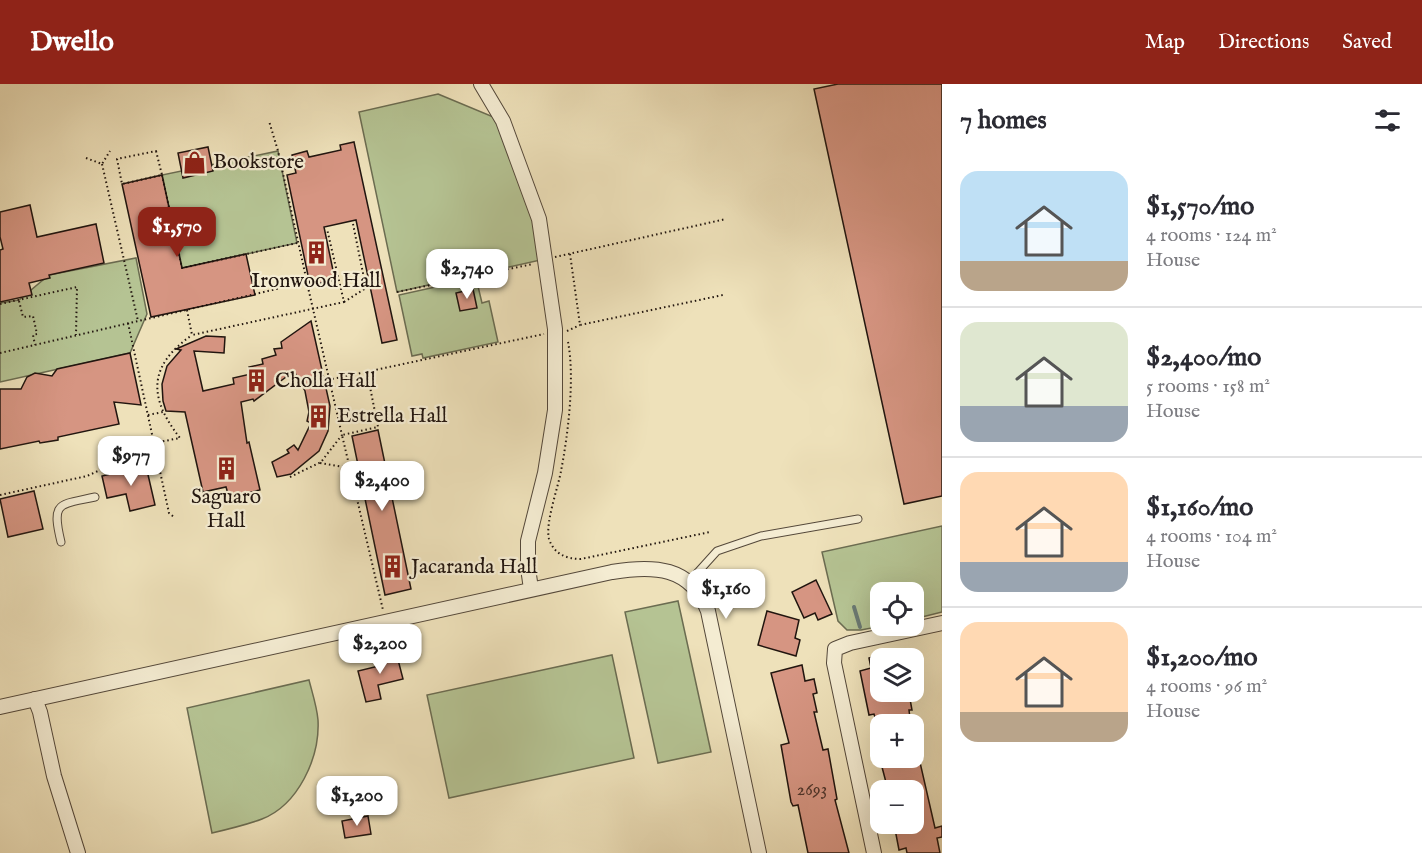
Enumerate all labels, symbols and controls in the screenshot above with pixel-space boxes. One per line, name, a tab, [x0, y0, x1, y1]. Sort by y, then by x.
text: Dwello	[30, 25, 114, 60]
text: Map	[1145, 29, 1185, 56]
text: Directions	[1218, 29, 1309, 56]
text: Saved	[1342, 29, 1392, 56]
text: 7 homes	[960, 104, 1047, 137]
icon: filters	[1371, 104, 1404, 137]
shop icon: Bookstore	[182, 149, 208, 175]
place label: Bookstore	[213, 149, 304, 176]
text: $1,570/mo	[1146, 190, 1254, 223]
icon: home	[1008, 195, 1080, 267]
pin: $1,570	[128, 207, 226, 258]
text: $1,570	[152, 214, 202, 239]
text: 4 rooms · 124 m²	[1146, 223, 1277, 248]
building icon: Ironwood Hall	[303, 240, 329, 266]
text: House	[1146, 248, 1200, 273]
pin: $2,740	[418, 249, 516, 300]
text: $2,740	[440, 256, 494, 281]
place label: Ironwood Hall	[251, 268, 381, 295]
text: $2,400/mo	[1146, 341, 1261, 374]
icon: home	[1008, 346, 1080, 418]
building icon: Cholla Hall	[244, 368, 270, 394]
place label: Cholla Hall	[275, 368, 376, 395]
text: 5 rooms · 158 m²	[1146, 374, 1270, 399]
text: House	[1146, 399, 1200, 424]
building icon: Estrella Hall	[306, 403, 332, 429]
place label: Estrella Hall	[337, 403, 448, 430]
pin: $977	[95, 436, 167, 487]
text: $977	[112, 443, 150, 468]
building icon: Saguaro Hall	[213, 456, 239, 482]
pin: $2,400	[333, 461, 431, 512]
text: $2,400	[354, 468, 410, 493]
place label: Saguaro Hall	[191, 484, 261, 535]
text: $1,160/mo	[1146, 491, 1253, 524]
icon: home	[1008, 496, 1080, 568]
text: 4 rooms · 104 m²	[1146, 524, 1277, 549]
text: House	[1146, 549, 1200, 574]
building icon: Jacaranda Hall	[380, 554, 406, 580]
place label: Jacaranda Hall	[409, 554, 538, 581]
pin: $1,160	[677, 569, 775, 620]
text: $1,160	[701, 576, 751, 601]
map controls	[870, 582, 924, 834]
button: locate	[870, 582, 924, 636]
pin: $2,200	[331, 624, 429, 675]
text: $2,200	[353, 631, 407, 656]
text: $1,200/mo	[1146, 641, 1258, 674]
icon: home	[1008, 646, 1080, 718]
button: layers	[870, 648, 924, 702]
text: 4 rooms · 96 m²	[1146, 674, 1267, 699]
text: House	[1146, 699, 1200, 724]
button: +	[870, 714, 924, 768]
pin: $1,200	[308, 776, 406, 827]
house number: 2693	[797, 779, 827, 802]
button: −	[870, 780, 924, 834]
text: $1,200	[331, 783, 383, 808]

